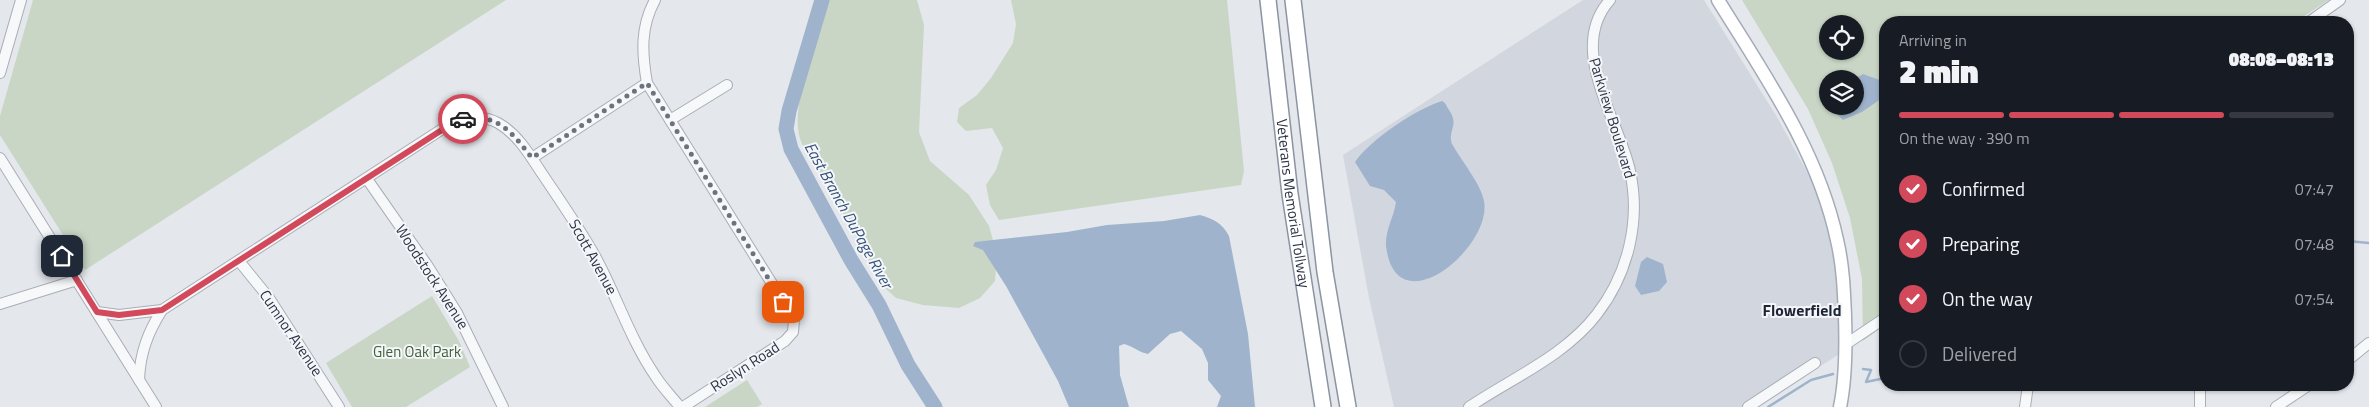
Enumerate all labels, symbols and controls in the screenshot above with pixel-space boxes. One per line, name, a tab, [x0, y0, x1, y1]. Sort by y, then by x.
map controls	[1819, 15, 1864, 115]
button: locate	[1819, 15, 1864, 60]
text: Arriving in	[1899, 28, 1967, 52]
text: 08:08–08:13	[2229, 44, 2334, 73]
text: 2 min	[1899, 47, 1979, 95]
street label: Parkview Boulevard	[1583, 55, 1642, 181]
button: layers	[1819, 70, 1864, 115]
courier	[438, 94, 488, 144]
icon: car	[449, 105, 477, 133]
street label: Veterans Memorial Tollway	[1271, 118, 1316, 290]
text: On the way · 390 m	[1899, 126, 2030, 150]
water label: East Branch DuPage River	[799, 137, 900, 294]
text: Confirmed	[1942, 174, 2025, 203]
icon: check	[1899, 175, 1927, 203]
text: 07:47	[2295, 177, 2334, 201]
street label: Scott Avenue	[563, 215, 624, 299]
street label: Woodstock Avenue	[390, 220, 475, 334]
text: Preparing	[1942, 229, 2019, 258]
icon: check	[1899, 230, 1927, 258]
text: 07:48	[2295, 232, 2334, 256]
pin	[41, 235, 83, 277]
icon: home	[48, 242, 76, 270]
pin	[762, 281, 804, 323]
text: On the way	[1942, 284, 2033, 313]
street label: Cumnor Avenue	[254, 285, 329, 381]
icon: check	[1899, 285, 1927, 313]
text: 07:54	[2295, 287, 2334, 311]
icon: bag	[769, 288, 797, 316]
district label: Flowerfield	[1763, 298, 1841, 322]
street label: Roslyn Road	[706, 336, 784, 398]
text: Delivered	[1942, 339, 2017, 368]
park label: Glen Oak Park	[373, 340, 461, 363]

